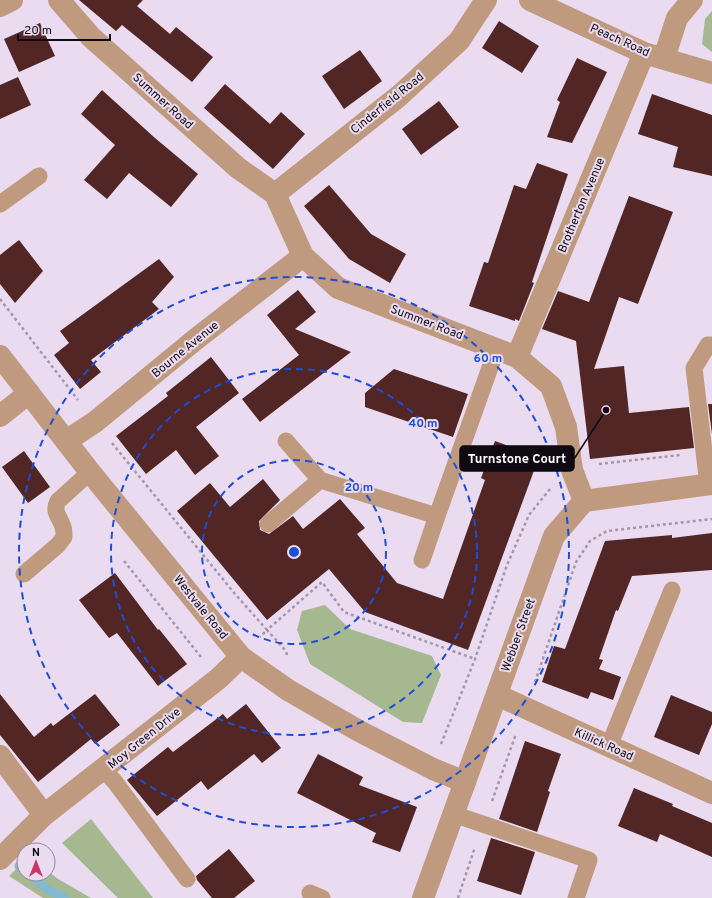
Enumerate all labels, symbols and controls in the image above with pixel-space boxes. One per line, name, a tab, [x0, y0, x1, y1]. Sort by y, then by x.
scale bar	[18, 16, 110, 42]
street label: Peach Road	[587, 21, 652, 61]
text: 20 m	[24, 23, 52, 39]
street label: Cinderfield Road	[348, 69, 428, 138]
street label: Summer Road	[129, 70, 196, 133]
street label: Brotherton Avenue	[555, 155, 609, 255]
street label: Summer Road	[388, 302, 465, 344]
street label: Bourne Avenue	[149, 318, 223, 382]
text: 60 m	[474, 351, 502, 367]
text: 40 m	[408, 416, 438, 432]
callout: Turnstone Court	[460, 446, 574, 471]
text: Turnstone Court	[468, 452, 566, 468]
text: 20 m	[345, 480, 373, 496]
centre of rings	[287, 545, 301, 559]
street label: Westvale Road	[169, 572, 231, 643]
street label: Webber Street	[498, 596, 540, 674]
street label: Moy Green Drive	[105, 704, 184, 773]
street label: Killick Road	[571, 725, 636, 765]
north arrow	[16, 842, 56, 882]
text: N	[32, 846, 40, 860]

